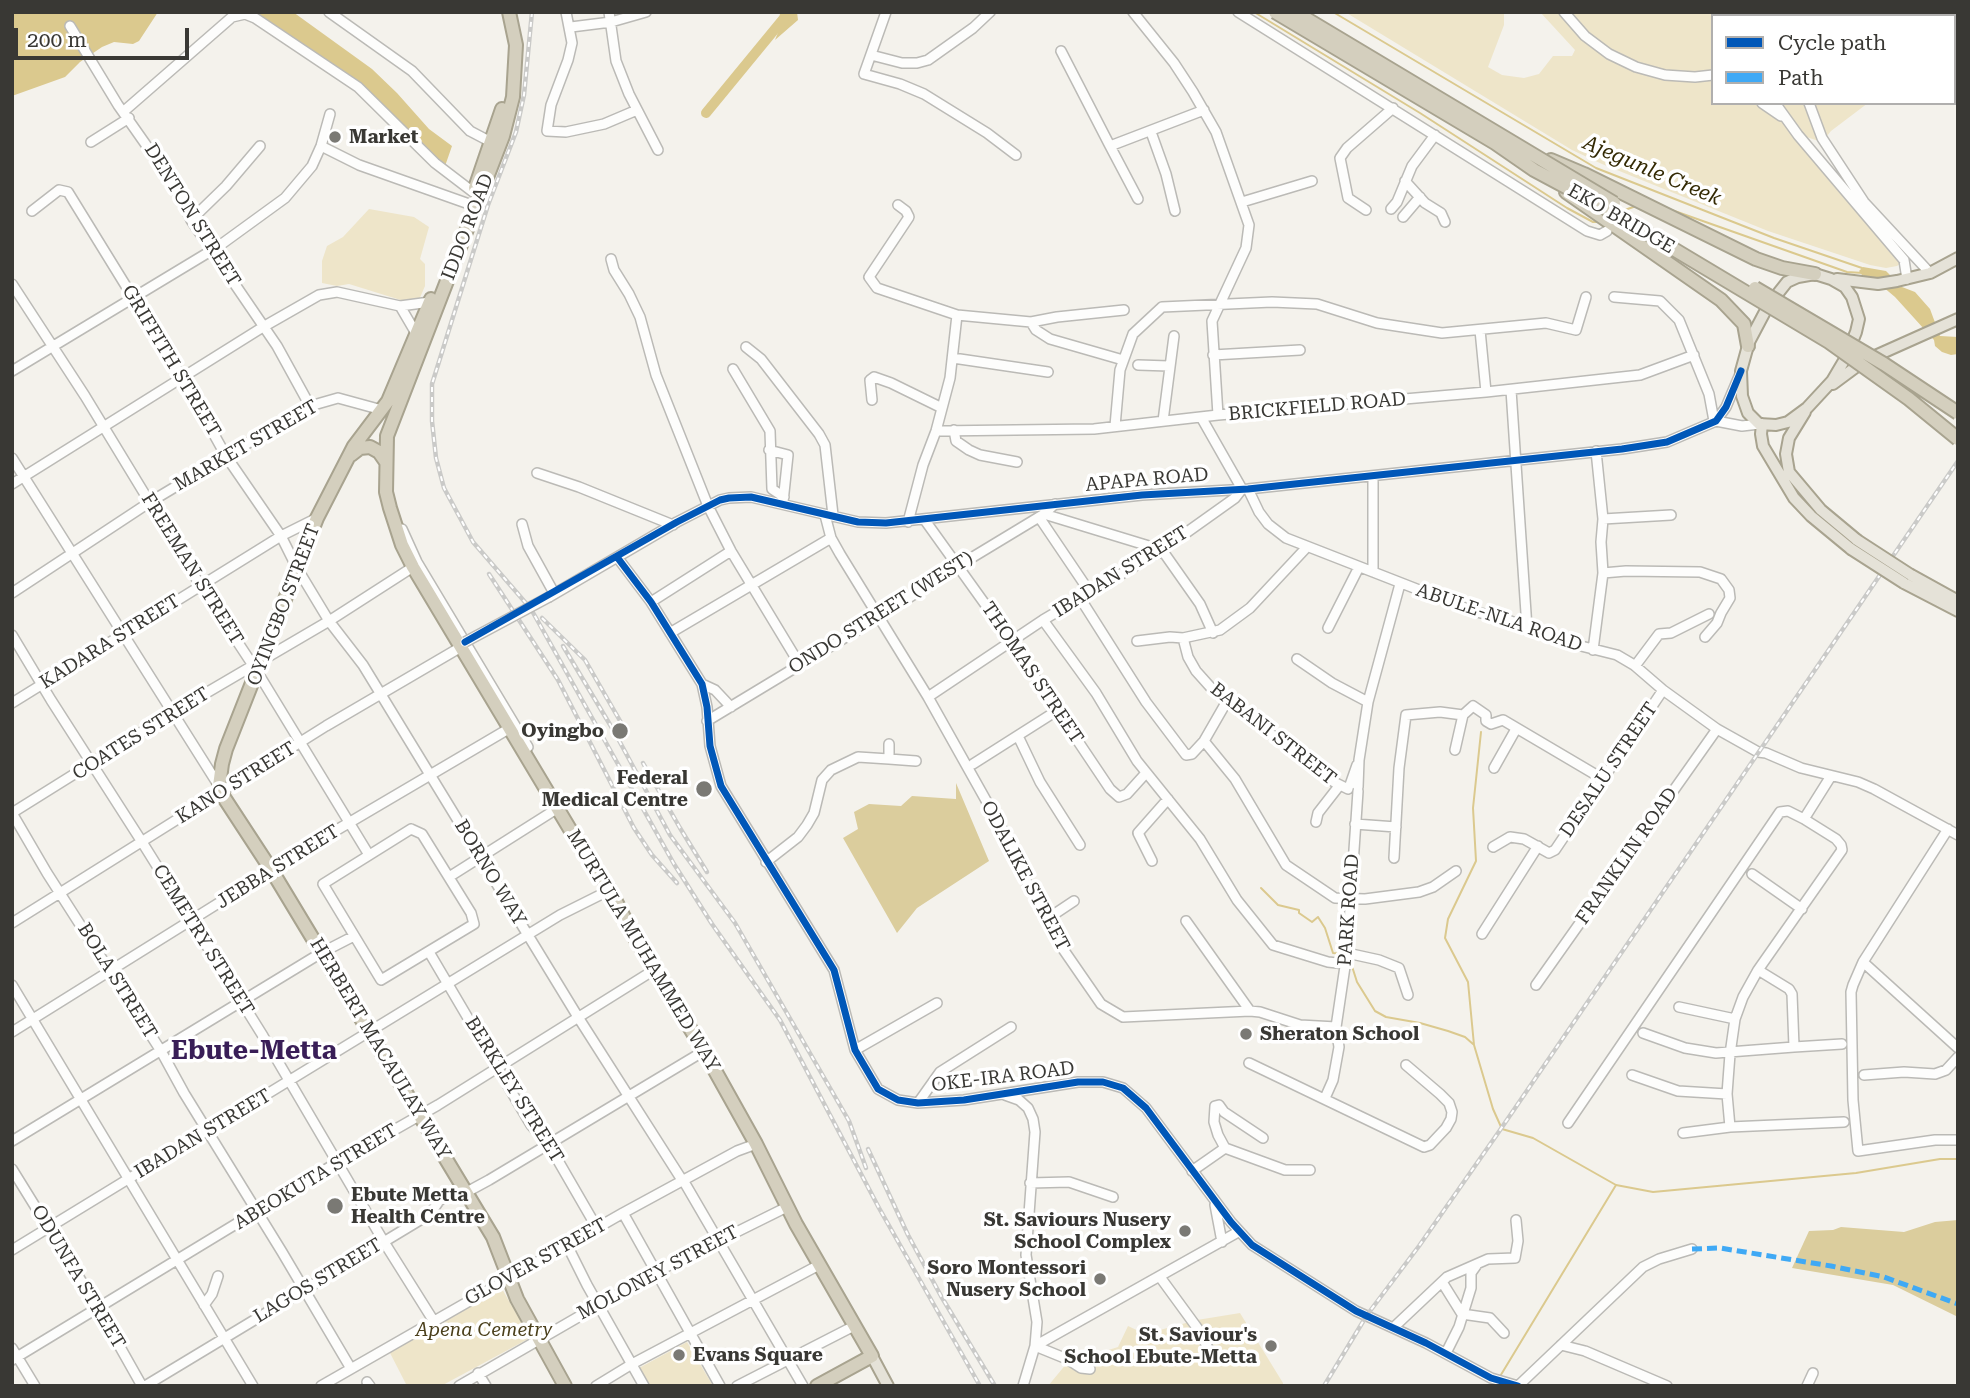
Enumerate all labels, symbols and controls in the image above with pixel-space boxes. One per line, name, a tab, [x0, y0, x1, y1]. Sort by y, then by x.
scale bar	[18, 14, 192, 58]
legend	[1711, 14, 1956, 105]
text: 200 m	[27, 28, 87, 52]
text: Cycle path	[1778, 31, 1886, 55]
text: Path	[1778, 66, 1824, 90]
place label: Market	[349, 126, 418, 148]
marker: Market	[327, 129, 343, 145]
water label: Ajegunle Creek	[1579, 131, 1725, 211]
street label: DENTON STREET	[139, 139, 245, 291]
street label: IDDO ROAD	[437, 171, 499, 283]
street label: EKO BRIDGE	[1563, 179, 1679, 259]
street label: GRIFFITH STREET	[117, 281, 225, 441]
street label: BRICKFIELD ROAD	[1227, 388, 1407, 426]
street label: MARKET STREET	[170, 396, 322, 496]
street label: APAPA ROAD	[1085, 463, 1209, 497]
street label: FREEMAN STREET	[136, 489, 248, 649]
street label: OYINGBO STREET	[243, 521, 325, 689]
street label: IBADAN STREET	[1049, 521, 1193, 623]
street label: ONDO STREET (WEST)	[784, 547, 978, 679]
street label: ABULE-NLA ROAD	[1413, 579, 1585, 657]
street label: KADARA STREET	[36, 590, 184, 694]
street label: THOMAS STREET	[976, 598, 1088, 748]
street label: BABANI STREET	[1206, 678, 1340, 790]
street label: COATES STREET	[68, 683, 214, 785]
street label: DESALU STREET	[1555, 698, 1663, 842]
place label: Oyingbo	[521, 720, 604, 742]
marker: Oyingbo	[610, 721, 630, 741]
street label: KANO STREET	[172, 737, 300, 829]
place label: Federal Medical Centre	[542, 767, 688, 811]
marker: Federal Medical Centre	[694, 779, 714, 799]
street label: FRANKLIN ROAD	[1571, 783, 1683, 929]
street label: ODALIKE STREET	[976, 797, 1074, 955]
street label: BORNO WAY	[449, 816, 531, 930]
street label: JEBBA STREET	[212, 820, 344, 914]
street label: MURTULA MUHAMMED WAY	[562, 826, 724, 1076]
street label: PARK ROAD	[1334, 853, 1364, 967]
street label: CEMETRY STREET	[147, 861, 259, 1019]
street label: BOLA STREET	[72, 919, 162, 1043]
street label: HERBERT MACAULAY WAY	[305, 934, 455, 1164]
street label: BERKLEY STREET	[460, 1013, 568, 1167]
place label: Sheraton School	[1260, 1023, 1419, 1045]
marker: Sheraton School	[1238, 1026, 1254, 1042]
district label: Ebute-Metta	[171, 1035, 337, 1067]
street label: OKE-IRA ROAD	[930, 1057, 1076, 1097]
street label: IBADAN STREET	[131, 1084, 275, 1184]
street label: ABEOKUTA STREET	[230, 1119, 402, 1235]
place label: Ebute Metta Health Centre	[351, 1184, 485, 1228]
marker: Ebute Metta Health Centre	[325, 1196, 345, 1216]
street label: ODUNFA STREET	[26, 1201, 130, 1353]
place label: St. Saviours Nusery School Complex	[984, 1209, 1171, 1253]
street label: GLOVER STREET	[461, 1213, 611, 1311]
street label: MOLONEY STREET	[573, 1221, 743, 1325]
marker: St. Saviours Nusery School Complex	[1177, 1223, 1193, 1239]
street label: LAGOS STREET	[250, 1234, 386, 1328]
place label: Soro Montessori Nusery School	[927, 1257, 1086, 1301]
marker: Soro Montessori Nusery School	[1092, 1271, 1108, 1287]
park label: Apena Cemetry	[416, 1319, 552, 1341]
place label: St. Saviour's School Ebute-Metta	[1064, 1324, 1257, 1368]
marker: St. Saviour's School Ebute-Metta	[1263, 1338, 1279, 1354]
place label: Evans Square	[693, 1344, 823, 1366]
marker: Evans Square	[671, 1347, 687, 1363]

